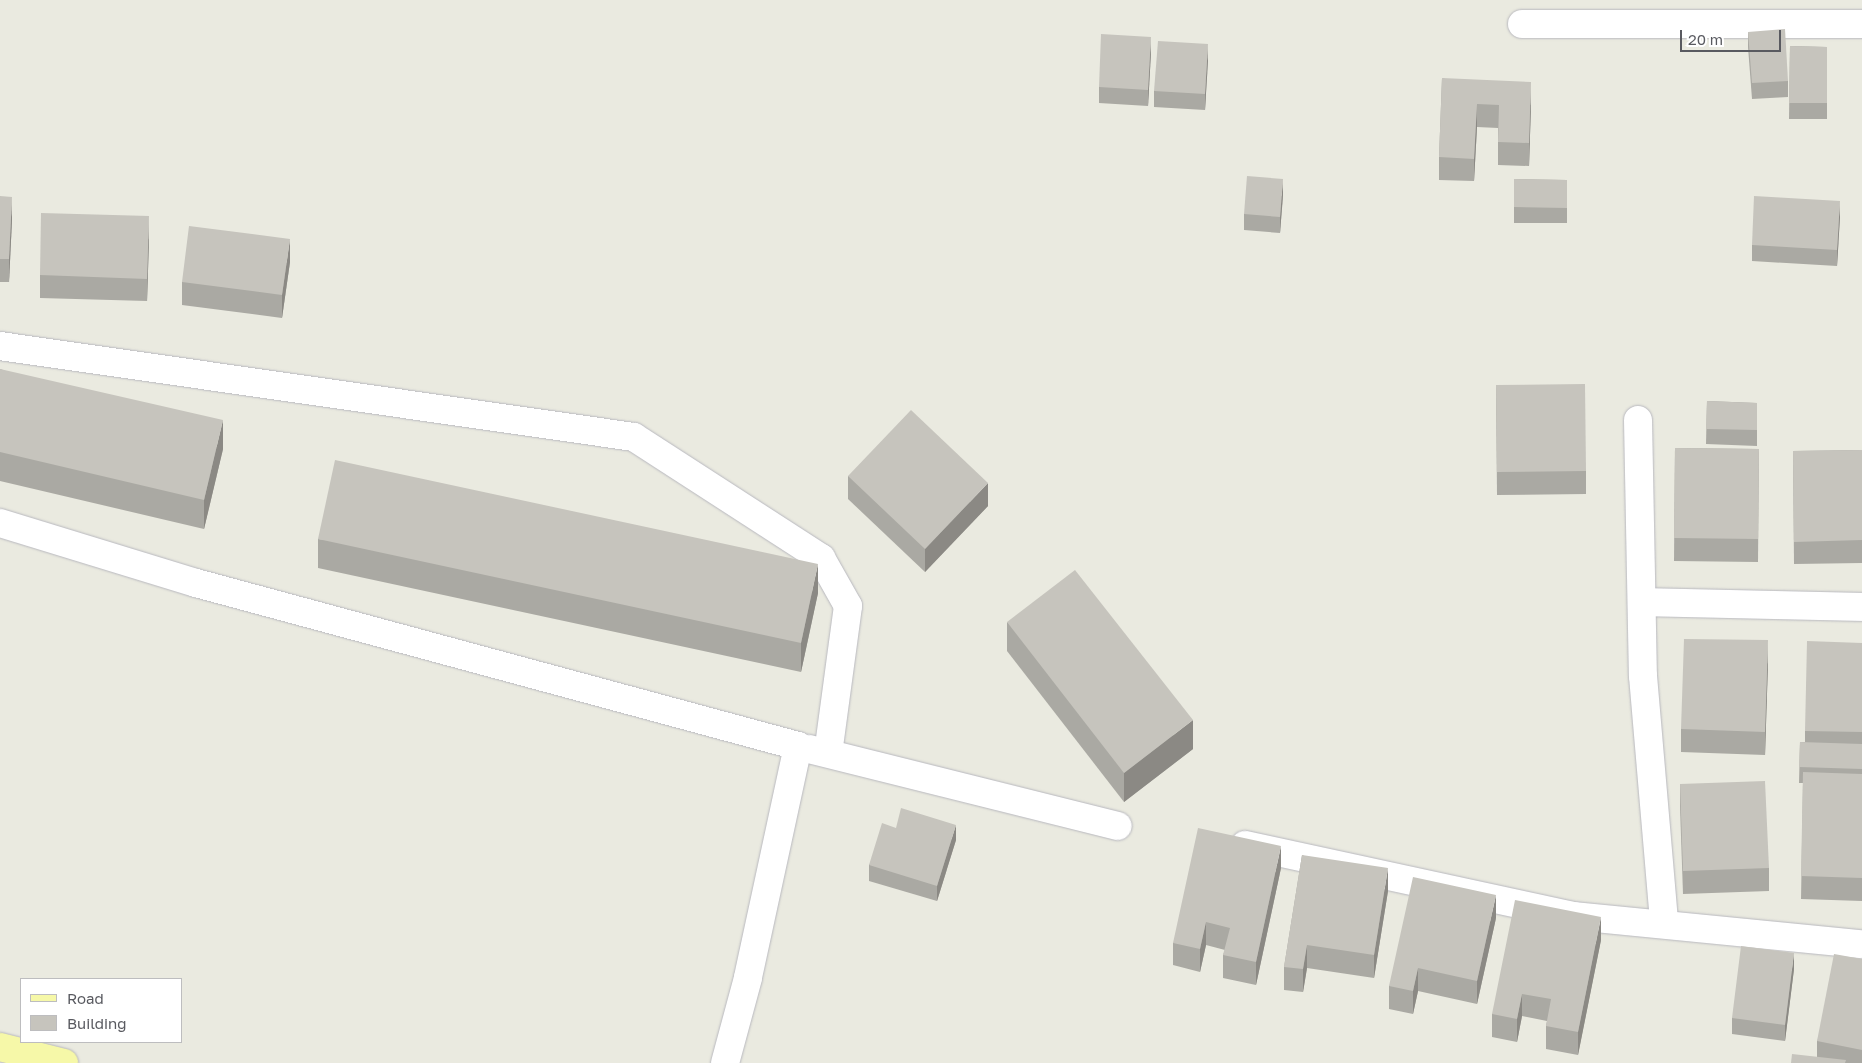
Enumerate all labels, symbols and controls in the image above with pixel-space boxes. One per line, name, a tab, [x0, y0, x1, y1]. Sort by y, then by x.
scale bar	[1682, 20, 1783, 52]
text: 20 m	[1688, 30, 1723, 48]
legend	[20, 978, 182, 1043]
text: Road	[67, 989, 104, 1007]
text: Building	[67, 1014, 127, 1032]

